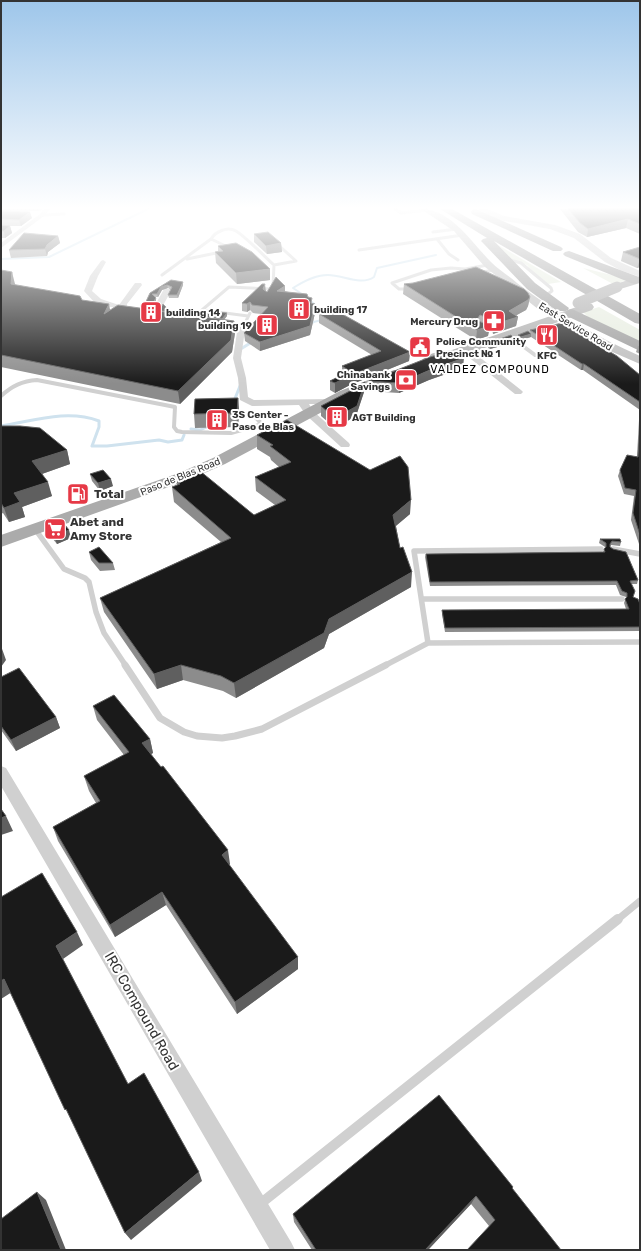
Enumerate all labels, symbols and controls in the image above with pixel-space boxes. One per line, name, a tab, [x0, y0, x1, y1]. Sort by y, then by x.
building icon: building 17	[286, 296, 312, 322]
building icon: building 14	[138, 299, 164, 325]
street label: East Service Road	[536, 300, 615, 354]
place label: building 17	[314, 304, 367, 316]
place label: building 14	[166, 307, 220, 319]
pharmacy icon: Mercury Drug	[481, 308, 507, 334]
building icon: building 19	[254, 312, 280, 338]
place label: Mercury Drug	[410, 316, 478, 328]
place label: building 19	[198, 320, 253, 332]
restaurant icon: KFC	[534, 322, 560, 348]
public building icon: Police Community Precinct № 1	[407, 334, 433, 360]
place label: Police Community Precinct № 1	[436, 336, 526, 360]
place label: KFC	[537, 350, 557, 362]
district label: VALDEZ COMPOUND	[430, 363, 550, 376]
bank icon: Chinabank Savings	[393, 367, 419, 393]
place label: Chinabank Savings	[337, 369, 390, 393]
building icon: AGT Building	[324, 404, 350, 430]
building icon: 3S Center - Paso de Blas	[204, 407, 230, 433]
place label: 3S Center - Paso de Blas	[232, 409, 294, 433]
place label: AGT Building	[352, 412, 415, 424]
street label: Paso de Blas Road	[139, 455, 222, 498]
fuel station icon: Total	[65, 481, 91, 507]
place label: Total	[94, 487, 124, 501]
place label: Abet and Amy Store	[70, 515, 132, 543]
supermarket icon: Abet and Amy Store	[42, 516, 68, 542]
street label: IRC Compound Road	[101, 949, 182, 1073]

